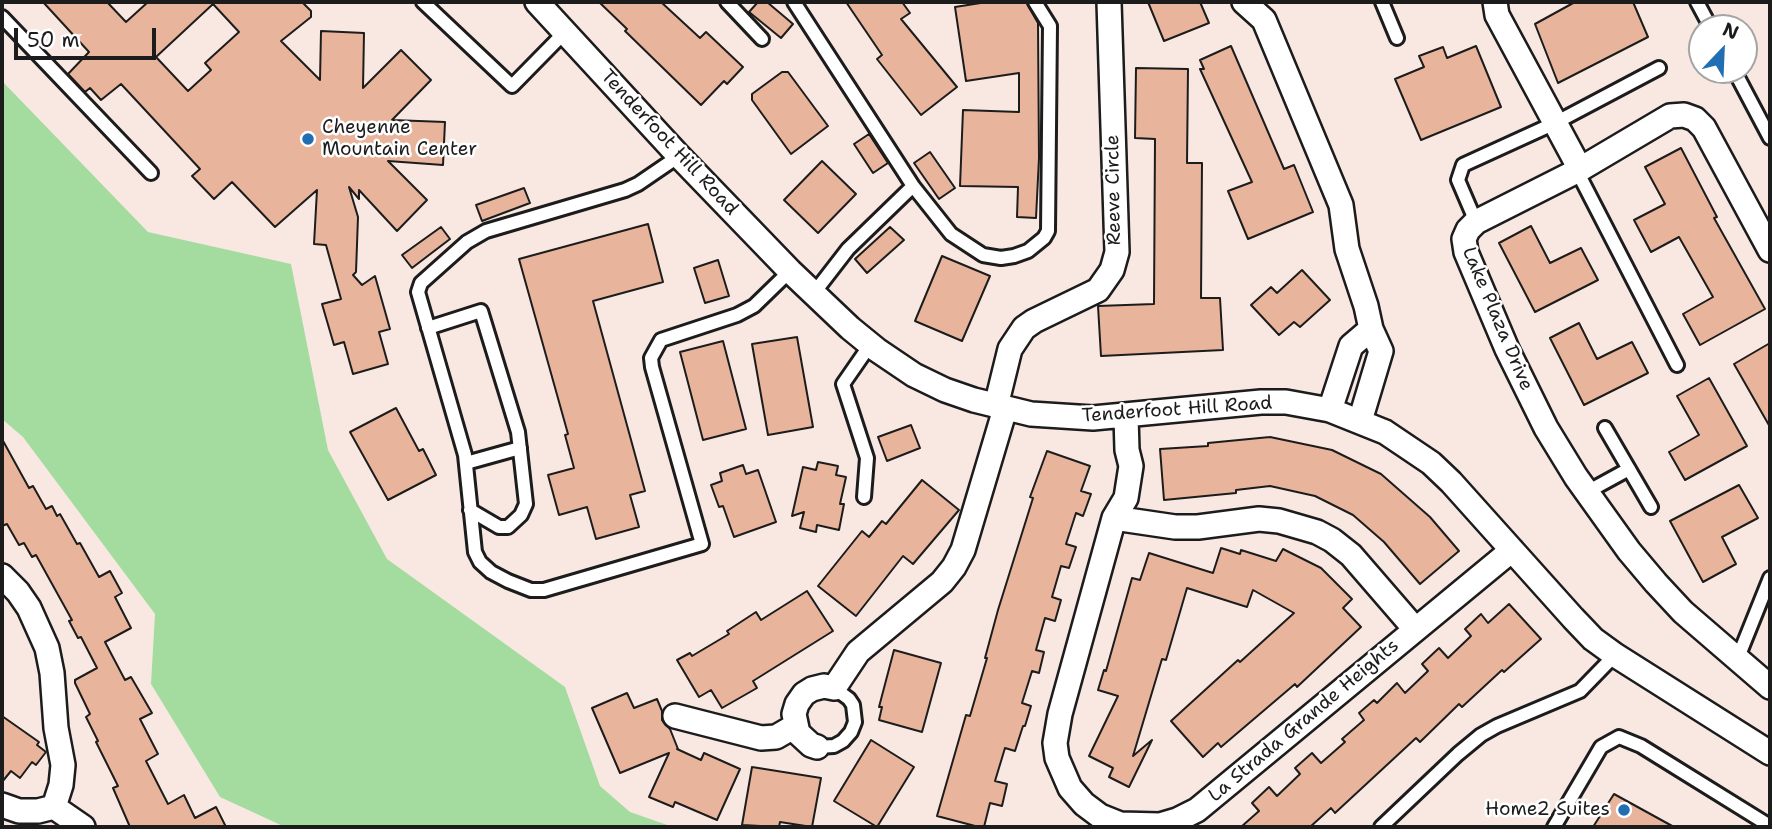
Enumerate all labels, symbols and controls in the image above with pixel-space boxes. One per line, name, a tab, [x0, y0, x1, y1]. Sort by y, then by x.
scale bar	[18, 14, 159, 58]
north arrow	[1688, 14, 1758, 84]
text: N	[1719, 17, 1742, 45]
text: 50 m	[27, 26, 80, 54]
street label: Tenderfoot Hill Road	[596, 65, 742, 221]
place label: Cheyenne Mountain Center	[322, 117, 477, 161]
marker: Cheyenne Mountain Center	[300, 131, 316, 147]
street label: Reeve Circle	[1102, 134, 1126, 246]
street label: Lake Plaza Drive	[1456, 244, 1538, 394]
street label: Tenderfoot Hill Road	[1081, 392, 1273, 428]
street label: La Strada Grande Heights	[1204, 635, 1404, 807]
place label: Home2 Suites	[1485, 799, 1610, 821]
marker: Home2 Suites	[1616, 802, 1632, 818]

